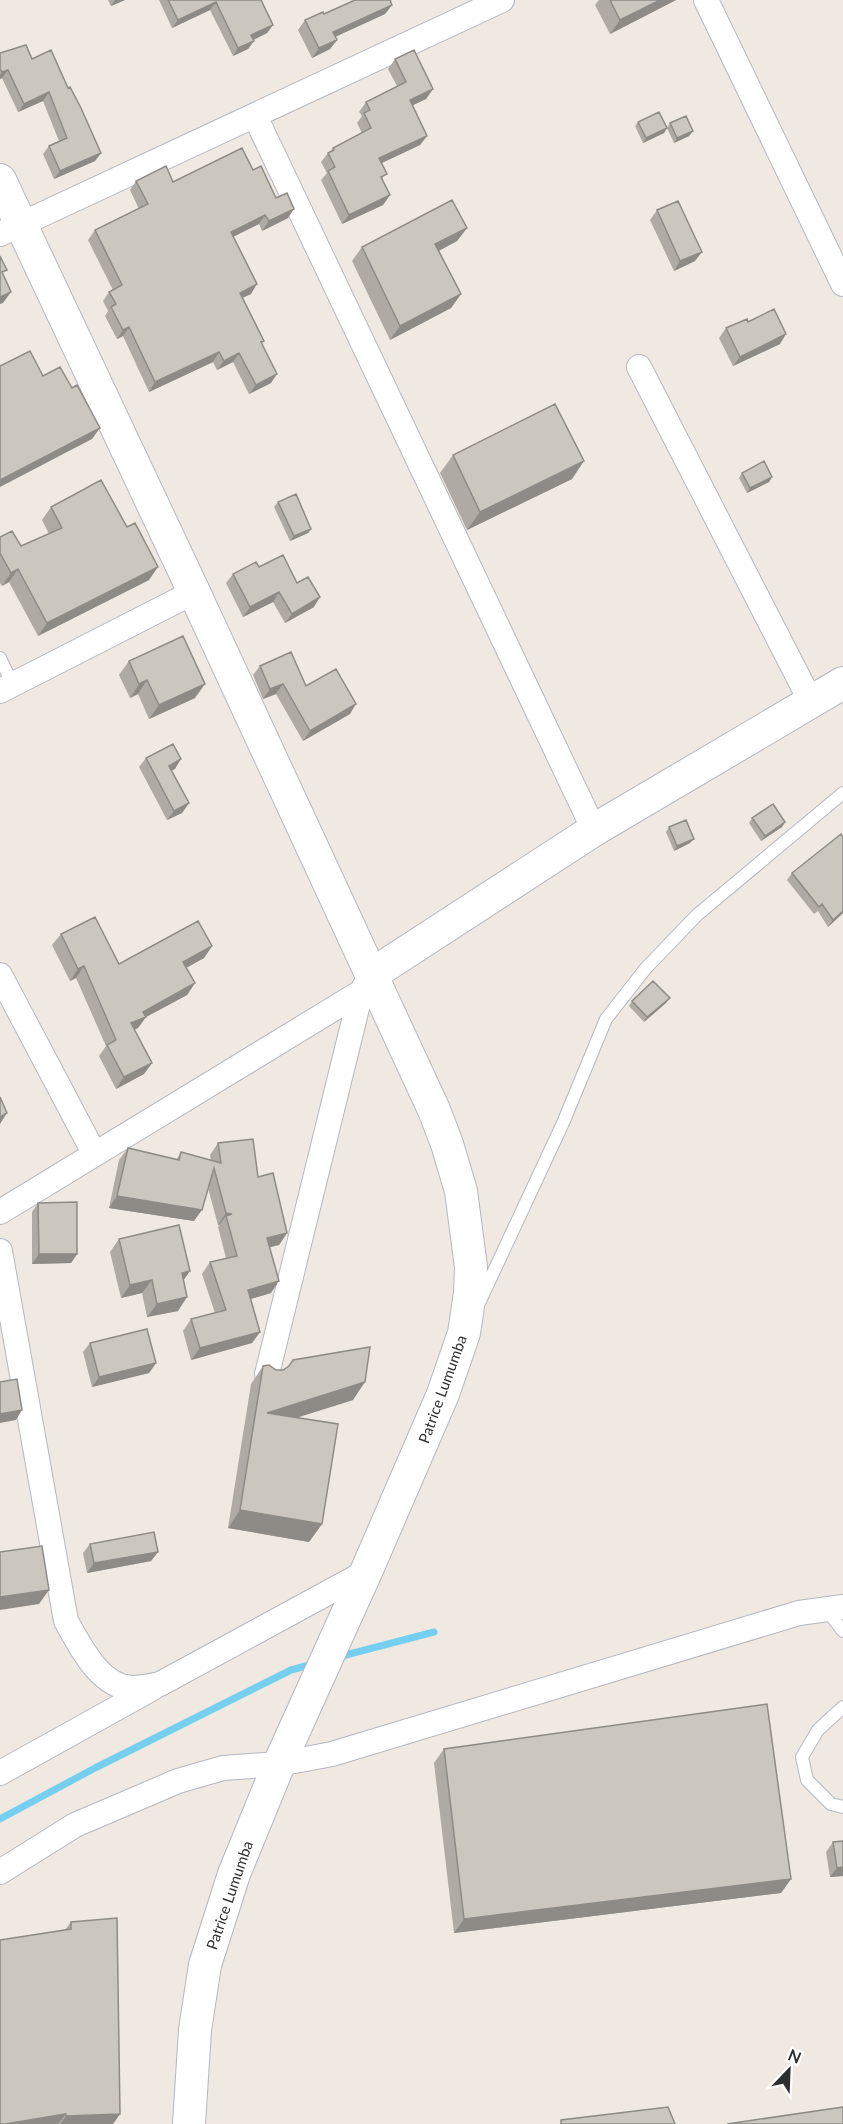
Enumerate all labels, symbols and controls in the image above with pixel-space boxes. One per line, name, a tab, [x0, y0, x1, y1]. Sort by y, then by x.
street label: Patrice Lumumba	[414, 1332, 470, 1446]
street label: Patrice Lumumba	[202, 1838, 256, 1952]
north arrow	[759, 2040, 819, 2100]
text: N	[786, 2045, 804, 2067]

